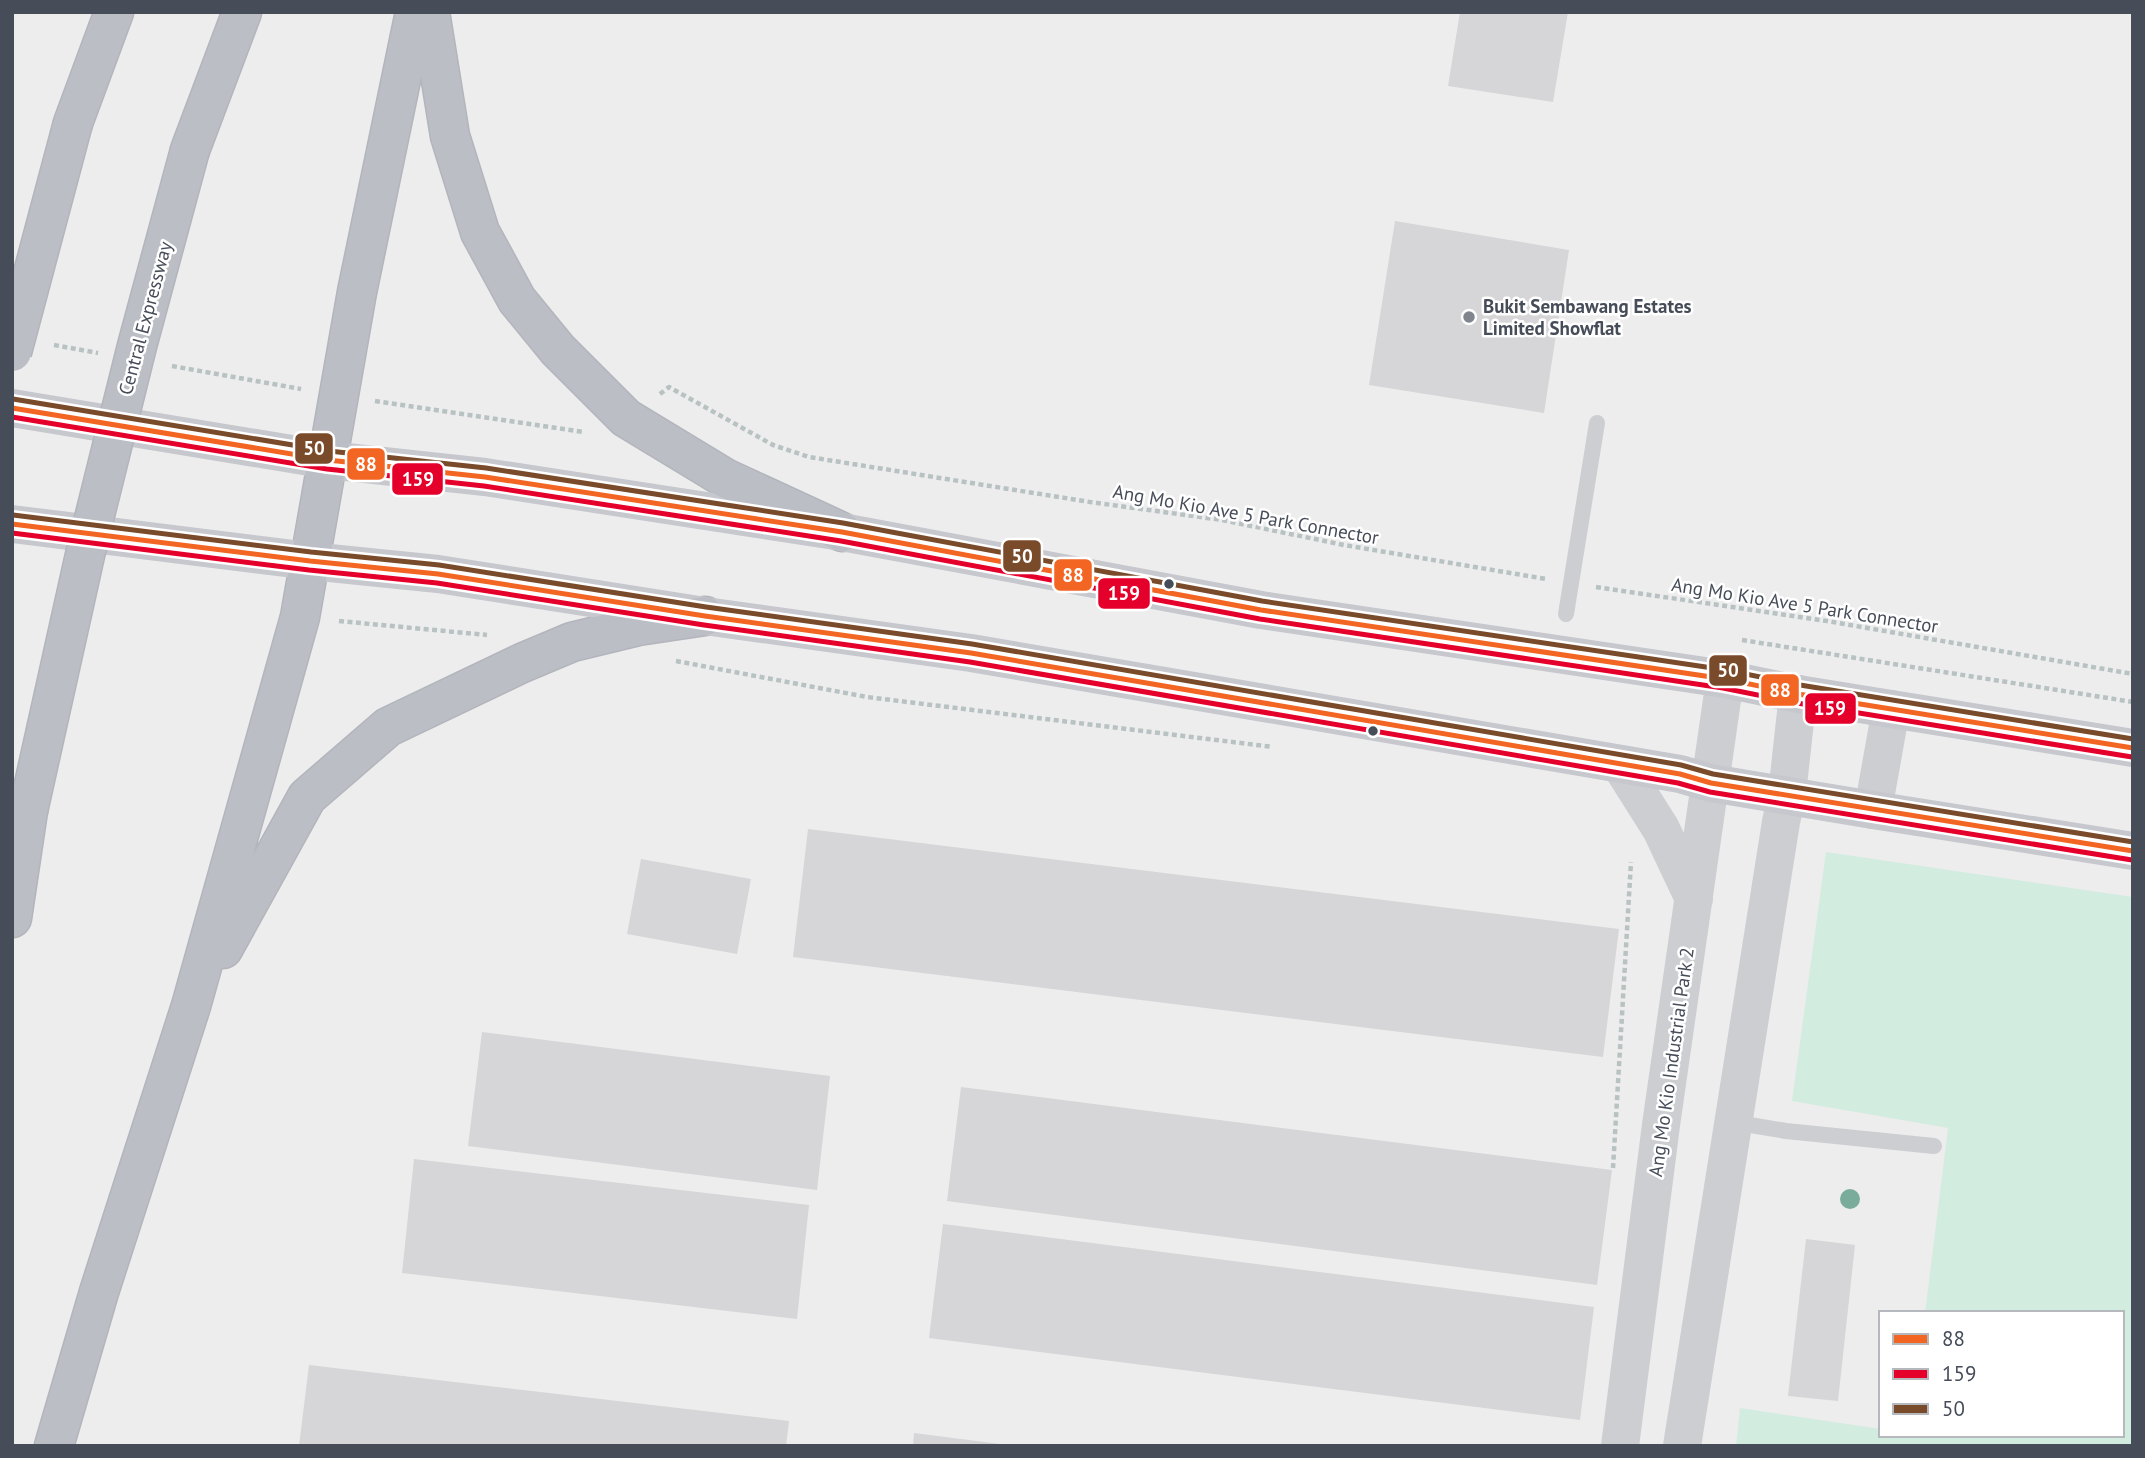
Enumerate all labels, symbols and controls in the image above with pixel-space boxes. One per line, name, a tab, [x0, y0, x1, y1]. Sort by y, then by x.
street label: Central Expressway	[113, 239, 177, 397]
place label: Bukit Sembawang Estates Limited Showflat	[1483, 294, 1692, 340]
marker: Bukit Sembawang Estates Limited Showflat	[1461, 309, 1477, 325]
line badge: 50	[294, 432, 334, 465]
text: 50	[303, 436, 325, 460]
line badge: 88	[346, 447, 386, 481]
text: 88	[355, 452, 377, 476]
line badge: 159	[391, 462, 444, 496]
text: 159	[402, 467, 434, 491]
street label: Ang Mo Kio Ave 5 Park Connector	[1111, 479, 1381, 549]
line badge: 50	[1002, 539, 1042, 573]
text: 50	[1011, 544, 1033, 568]
line badge: 88	[1053, 558, 1093, 592]
text: 88	[1062, 563, 1084, 587]
street label: Ang Mo Kio Ave 5 Park Connector	[1670, 572, 1940, 638]
line badge: 159	[1097, 577, 1151, 610]
unlabelled marker	[1162, 577, 1176, 591]
text: 159	[1108, 581, 1140, 605]
line badge: 50	[1708, 654, 1748, 687]
text: 50	[1717, 658, 1739, 682]
line badge: 88	[1760, 673, 1800, 707]
text: 88	[1769, 678, 1791, 702]
line badge: 159	[1804, 692, 1857, 725]
text: 159	[1814, 696, 1846, 720]
unlabelled marker	[1366, 724, 1380, 738]
street label: Ang Mo Kio Industrial Park 2	[1643, 946, 1699, 1178]
legend	[1879, 1311, 2124, 1437]
text: 88	[1942, 1325, 1965, 1352]
text: 159	[1942, 1360, 1976, 1387]
text: 50	[1942, 1395, 1965, 1422]

